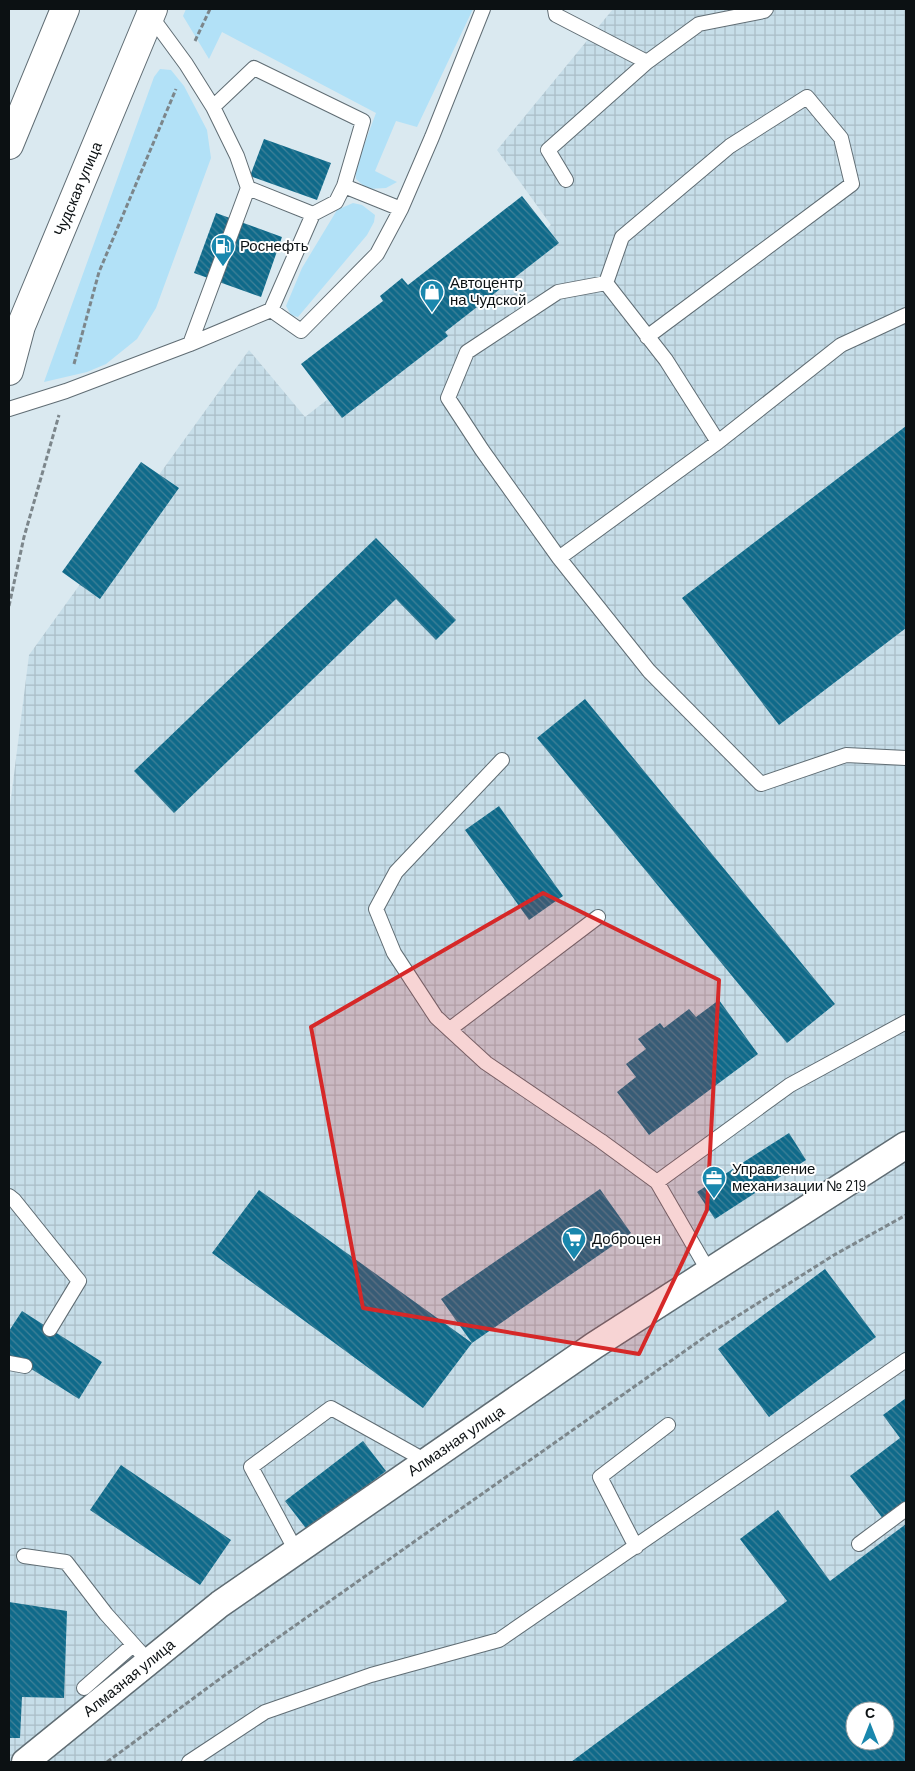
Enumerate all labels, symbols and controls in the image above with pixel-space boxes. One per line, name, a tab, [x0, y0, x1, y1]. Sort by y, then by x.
street label: Чудская улица	[49, 138, 105, 239]
fuel station icon: Роснефть	[210, 233, 236, 267]
place label: Роснефть	[240, 236, 309, 254]
place label: Автоцентр на Чудской	[450, 273, 526, 308]
shop icon: Автоцентр на Чудской	[419, 279, 445, 313]
place label: Управление механизации № 219	[732, 1159, 866, 1194]
office icon: Управление механизации № 219	[701, 1165, 727, 1199]
supermarket icon: Доброцен	[561, 1226, 587, 1260]
place label: Доброцен	[592, 1229, 661, 1247]
street label: Алмазная улица	[404, 1401, 508, 1479]
street label: Алмазная улица	[79, 1634, 178, 1720]
north arrow	[845, 1701, 895, 1751]
text: С	[865, 1704, 875, 1721]

